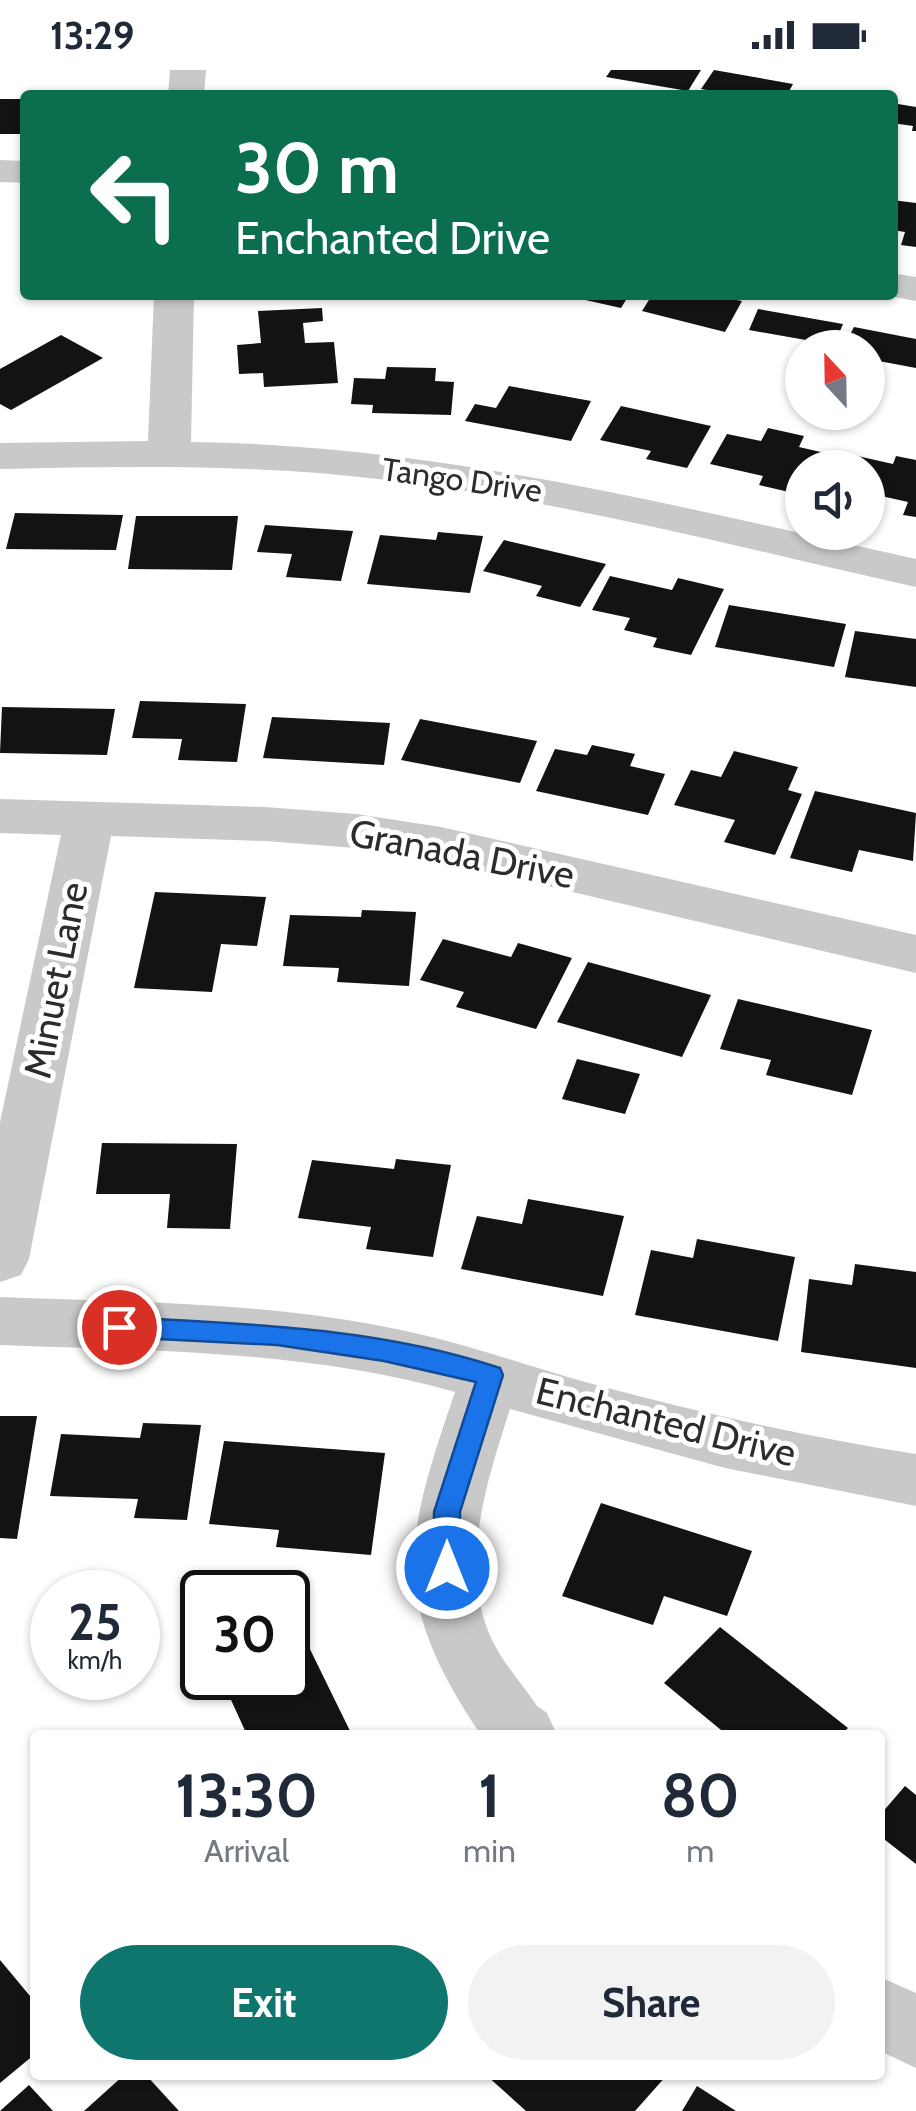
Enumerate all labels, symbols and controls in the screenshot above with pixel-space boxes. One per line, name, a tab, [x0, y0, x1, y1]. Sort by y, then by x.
text: 13:29	[50, 12, 134, 59]
text: 30 m	[235, 125, 399, 211]
icon: left	[70, 130, 200, 260]
text: Enchanted Drive	[235, 211, 550, 265]
north arrow	[785, 330, 885, 430]
map controls	[785, 330, 885, 550]
street label: Tango Drive	[380, 449, 544, 510]
button: sound	[785, 450, 885, 550]
street label: Granada Drive	[346, 809, 578, 898]
street label: Minuet Lane	[14, 878, 98, 1082]
pin	[77, 1285, 162, 1370]
icon: arrive	[92, 1300, 147, 1355]
street label: Enchanted Drive	[531, 1367, 801, 1476]
position arrow	[395, 1516, 499, 1620]
speed limit sign: 30	[180, 1570, 310, 1700]
text: 25	[68, 1592, 122, 1653]
text: km/h	[68, 1645, 122, 1675]
text: 13:30	[175, 1759, 318, 1832]
text: 1	[478, 1759, 501, 1832]
text: 80	[661, 1759, 740, 1832]
text: Arrival	[204, 1831, 289, 1870]
text: min	[463, 1831, 516, 1870]
text: m	[686, 1831, 714, 1870]
button: Exit	[80, 1945, 448, 2060]
button: Share	[468, 1945, 835, 2060]

